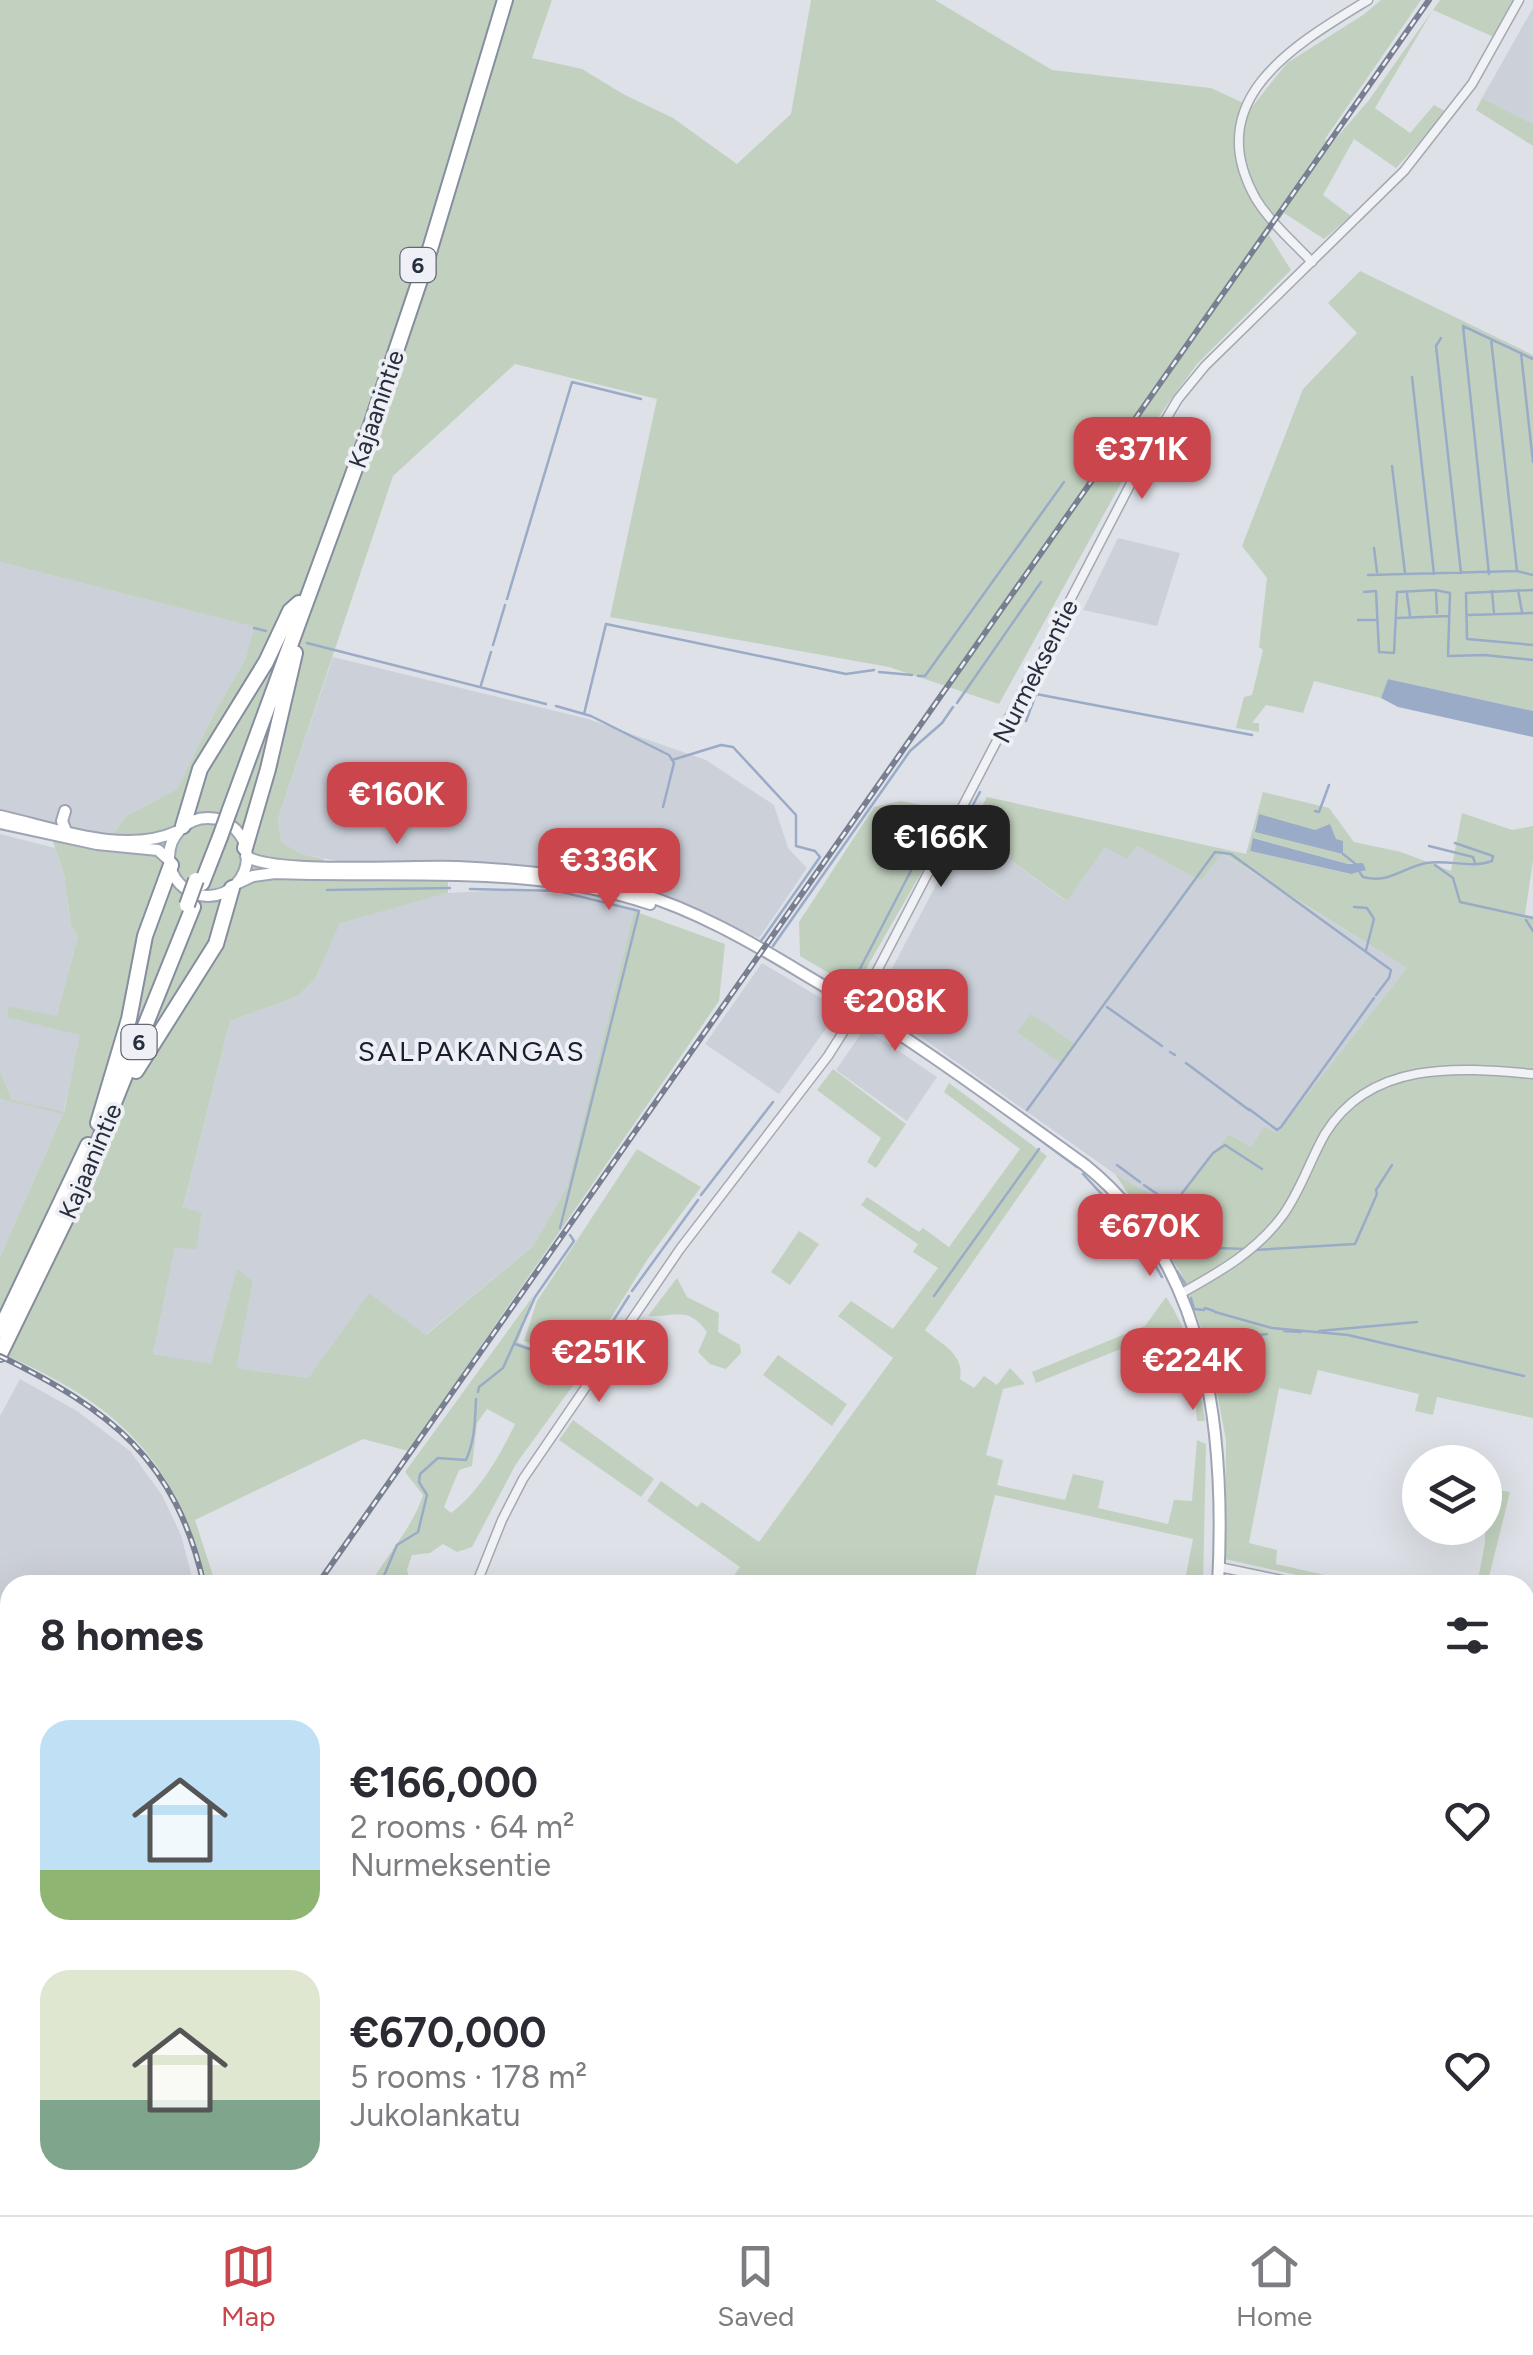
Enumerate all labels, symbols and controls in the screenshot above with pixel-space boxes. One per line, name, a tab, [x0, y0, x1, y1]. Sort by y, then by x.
road number: 6	[400, 248, 436, 282]
street label: Kajaanintie	[342, 346, 410, 472]
pin: €371K	[1072, 417, 1212, 502]
text: €371K	[1096, 430, 1188, 468]
street label: Nurmeksentie	[986, 594, 1084, 748]
pin: €160K	[327, 762, 467, 847]
text: €160K	[349, 775, 445, 813]
pin: €166K	[871, 805, 1011, 890]
text: €166K	[894, 818, 988, 856]
pin: €336K	[539, 828, 679, 913]
text: €336K	[560, 841, 658, 879]
pin: €208K	[825, 969, 965, 1054]
text: €208K	[844, 982, 946, 1020]
road number: 6	[122, 1025, 156, 1059]
district label: SALPAKANGAS	[358, 1034, 586, 1068]
street label: Kajaanintie	[52, 1099, 128, 1223]
pin: €670K	[1080, 1194, 1220, 1279]
text: €670K	[1100, 1207, 1200, 1245]
pin: €251K	[529, 1320, 669, 1405]
pin: €224K	[1123, 1328, 1263, 1413]
text: €251K	[552, 1333, 646, 1371]
text: €224K	[1143, 1341, 1243, 1379]
map controls	[1402, 1445, 1502, 1545]
button: layers	[1402, 1445, 1502, 1545]
icon: filters	[1440, 1608, 1495, 1663]
text: 8 homes	[40, 1610, 204, 1661]
text: €166,000	[350, 1757, 538, 1808]
icon: home	[120, 1760, 240, 1880]
icon: heart	[1440, 1793, 1495, 1848]
text: 2 rooms · 64 m²	[350, 1808, 574, 1846]
text: Nurmeksentie	[350, 1846, 551, 1884]
text: €670,000	[350, 2007, 547, 2058]
icon: home	[120, 2010, 240, 2130]
icon: heart	[1440, 2043, 1495, 2098]
text: 5 rooms · 178 m²	[350, 2058, 587, 2096]
text: Jukolankatu	[350, 2096, 521, 2134]
tab: Map	[221, 2239, 276, 2333]
tab: Saved	[717, 2239, 794, 2333]
tab: Home	[1236, 2239, 1312, 2333]

